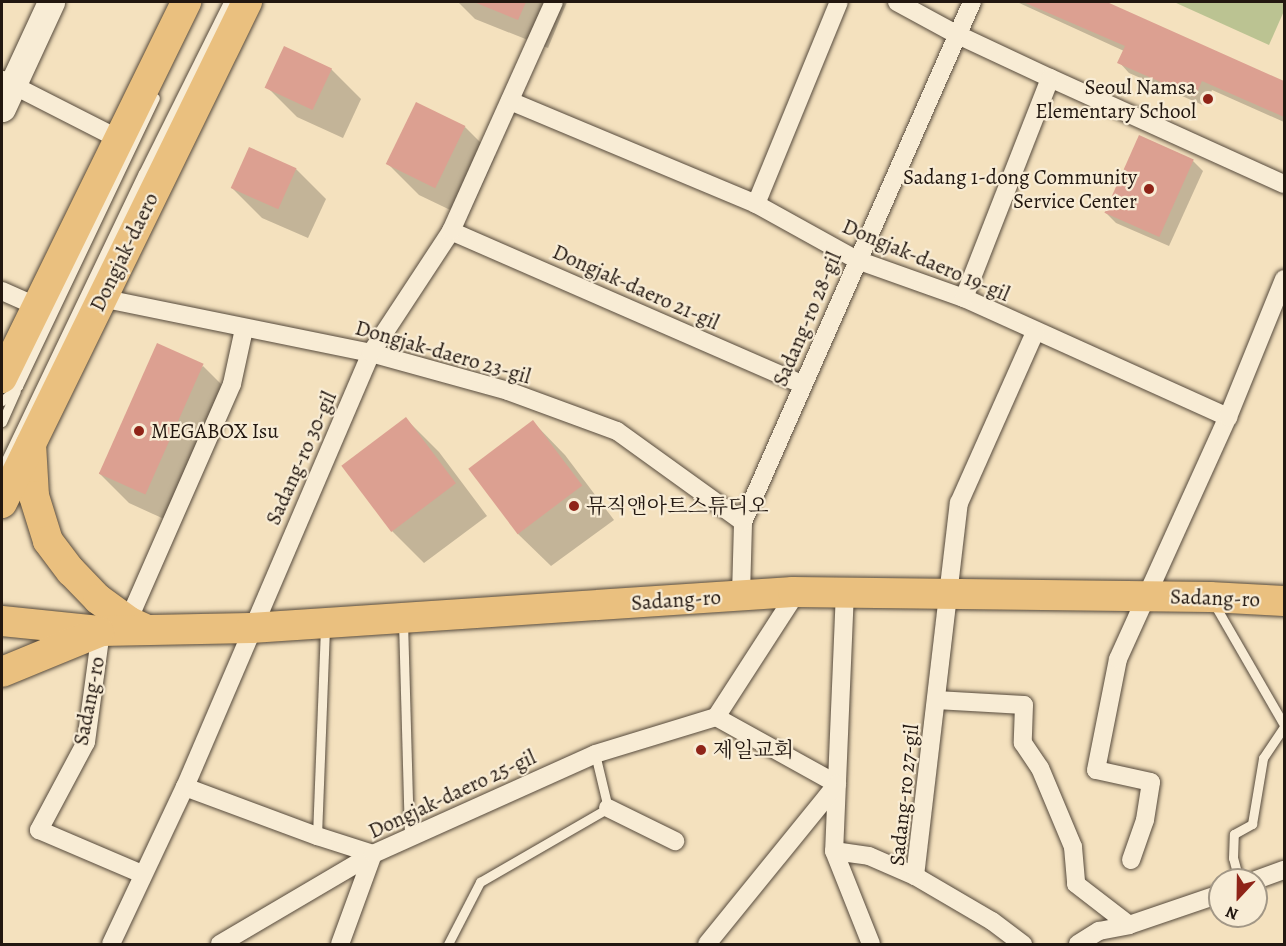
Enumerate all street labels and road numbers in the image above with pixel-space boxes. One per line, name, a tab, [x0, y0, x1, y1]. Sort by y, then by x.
street label: Dongjak-daero	[84, 189, 164, 315]
street label: Dongjak-daero 19-gil	[839, 213, 1013, 307]
street label: Dongjak-daero 21-gil	[549, 239, 723, 335]
street label: Sadang-ro 28-gil	[767, 248, 847, 390]
street label: Dongjak-daero 23-gil	[352, 315, 534, 389]
street label: Sadang-ro 30-gil	[260, 387, 342, 529]
street label: Sadang-ro	[630, 584, 722, 616]
street label: Sadang-ro	[1170, 584, 1260, 612]
street label: Sadang-ro	[68, 654, 110, 748]
street label: Sadang-ro 27-gil	[884, 723, 924, 867]
street label: Dongjak-daero 25-gil	[364, 744, 540, 844]

